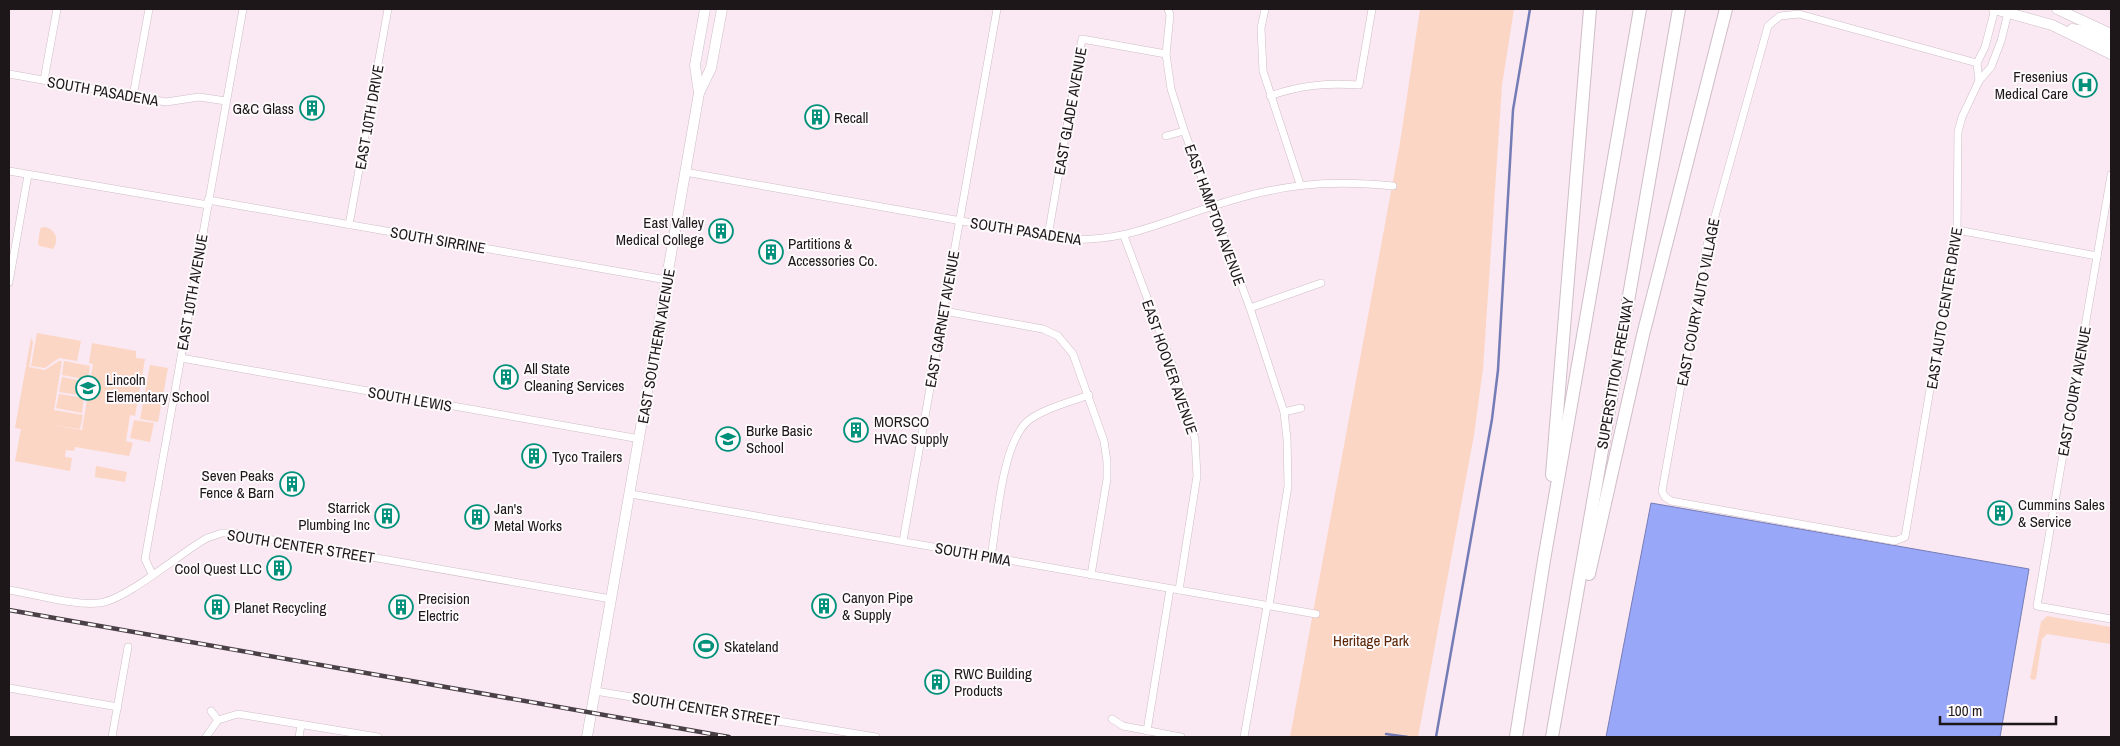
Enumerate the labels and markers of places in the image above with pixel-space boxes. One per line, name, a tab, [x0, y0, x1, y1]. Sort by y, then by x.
place label: Fresenius Medical Care	[1995, 66, 2068, 104]
hospital icon: Fresenius Medical Care	[2072, 72, 2098, 98]
building icon: G&C Glass	[299, 95, 325, 121]
place label: G&C Glass	[232, 98, 294, 119]
building icon: Recall	[804, 104, 830, 130]
place label: Recall	[834, 107, 868, 128]
place label: East Valley Medical College	[616, 212, 705, 250]
building icon: East Valley Medical College	[708, 218, 734, 244]
place label: Partitions & Accessories Co.	[787, 233, 878, 271]
building icon: Partitions & Accessories Co.	[758, 239, 784, 265]
place label: All State Cleaning Services	[523, 358, 625, 396]
building icon: All State Cleaning Services	[493, 364, 519, 390]
place label: Lincoln Elementary School	[106, 369, 209, 407]
school or university icon: Lincoln Elementary School	[75, 375, 101, 401]
place label: MORSCO HVAC Supply	[874, 411, 949, 449]
building icon: MORSCO HVAC Supply	[843, 417, 869, 443]
place label: Burke Basic School	[746, 420, 812, 458]
school or university icon: Burke Basic School	[715, 426, 741, 452]
building icon: Tyco Trailers	[521, 443, 547, 469]
place label: Tyco Trailers	[552, 446, 622, 467]
place label: Seven Peaks Fence & Barn	[199, 465, 274, 503]
building icon: Seven Peaks Fence & Barn	[279, 471, 305, 497]
place label: Cummins Sales & Service	[2018, 494, 2105, 532]
place label: Starrick Plumbing Inc	[298, 497, 371, 535]
place label: Jan's Metal Works	[494, 498, 562, 536]
building icon: Cummins Sales & Service	[1987, 500, 2013, 526]
building icon: Starrick Plumbing Inc	[374, 503, 400, 529]
building icon: Jan's Metal Works	[464, 504, 490, 530]
building icon: Cool Quest LLC	[266, 555, 292, 581]
place label: Cool Quest LLC	[174, 558, 262, 579]
place label: Canyon Pipe & Supply	[842, 587, 913, 625]
place label: Precision Electric	[418, 588, 470, 626]
building icon: Canyon Pipe & Supply	[811, 593, 837, 619]
building icon: Planet Recycling	[204, 594, 230, 620]
building icon: Precision Electric	[388, 594, 414, 620]
place label: Planet Recycling	[234, 597, 326, 618]
sports icon: Skateland	[693, 633, 719, 659]
place label: Skateland	[724, 636, 779, 657]
place label: RWC Building Products	[954, 663, 1032, 701]
building icon: RWC Building Products	[924, 669, 950, 695]

